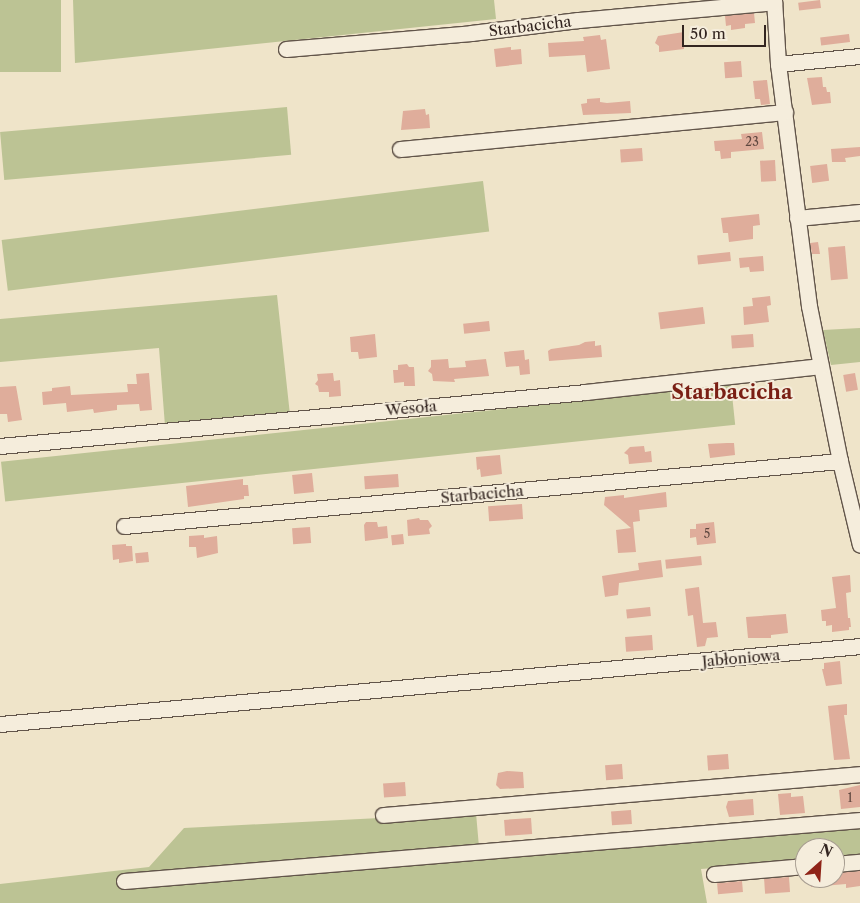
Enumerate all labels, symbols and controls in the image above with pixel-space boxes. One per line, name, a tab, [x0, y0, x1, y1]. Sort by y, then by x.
street label: Starbacicha	[488, 12, 572, 40]
scale bar	[685, 15, 769, 47]
text: 50 m	[690, 24, 726, 43]
house number: 23	[745, 135, 759, 149]
district label: Starbacicha	[671, 380, 793, 404]
street label: Wesoła	[384, 397, 438, 419]
street label: Starbacicha	[440, 481, 524, 507]
house number: 5	[704, 527, 710, 541]
street label: Jabłoniowa	[701, 646, 781, 670]
house number: 1	[847, 791, 853, 805]
north arrow	[795, 838, 845, 888]
text: N	[817, 840, 836, 861]

